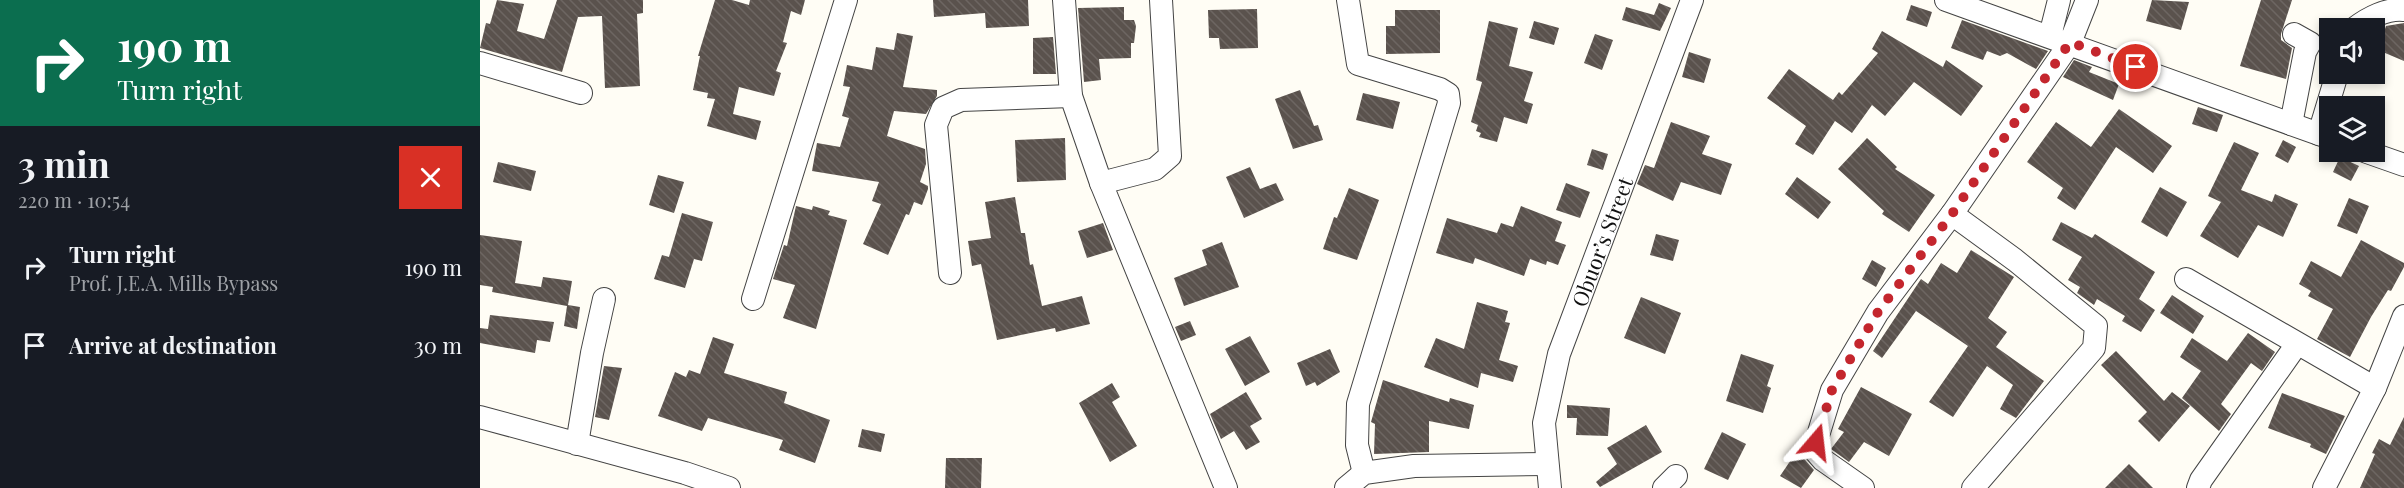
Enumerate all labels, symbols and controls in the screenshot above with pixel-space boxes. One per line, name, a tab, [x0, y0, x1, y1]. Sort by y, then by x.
text: 190 m	[117, 17, 231, 73]
map controls	[2319, 18, 2385, 162]
button: sound	[2319, 18, 2385, 84]
icon: right	[18, 24, 96, 102]
pin	[2110, 41, 2161, 92]
icon: arrive	[2119, 50, 2152, 83]
text: Turn right	[117, 71, 242, 107]
button: layers	[2319, 96, 2385, 162]
text: 3 min	[18, 139, 110, 187]
button: close	[399, 146, 462, 209]
street label: Obuor’s Street	[1564, 172, 1639, 310]
text: 220 m · 10:54	[18, 186, 130, 213]
text: Turn right	[69, 239, 175, 269]
icon: right	[18, 251, 51, 284]
text: 190 m	[404, 252, 462, 282]
text: Prof. J.E.A. Mills Bypass	[69, 269, 278, 296]
icon: arrive	[18, 329, 51, 362]
text: Arrive at destination	[69, 330, 277, 360]
text: 30 m	[414, 330, 462, 360]
position arrow	[1784, 410, 1848, 474]

